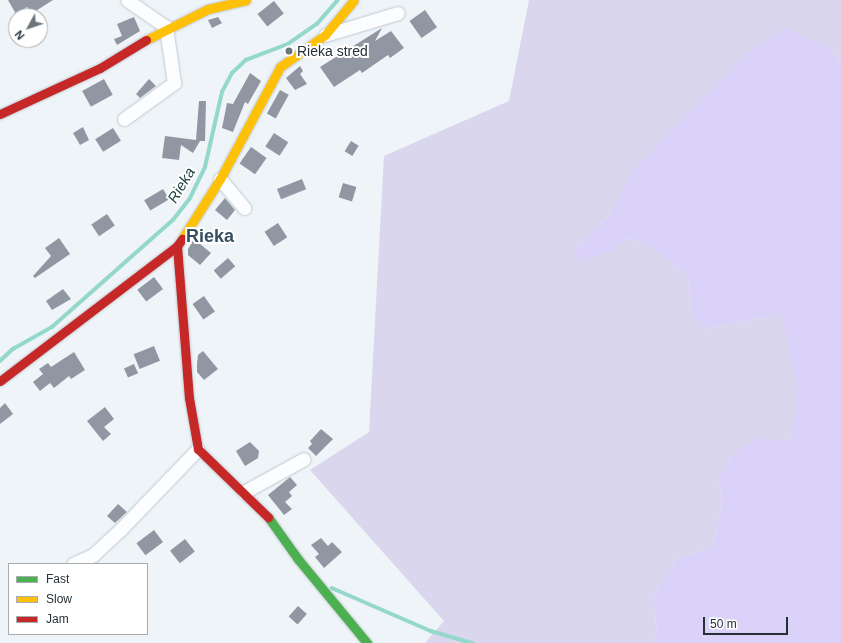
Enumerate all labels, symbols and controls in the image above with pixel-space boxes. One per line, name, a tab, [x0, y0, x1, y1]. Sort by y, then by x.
north arrow	[8, 8, 48, 48]
text: N	[12, 28, 27, 42]
place label: Rieka stred	[297, 43, 368, 59]
marker: Rieka stred	[284, 46, 294, 56]
water label: Rieka	[163, 164, 199, 206]
district label: Rieka	[186, 225, 234, 247]
legend	[8, 563, 148, 635]
text: Fast	[46, 572, 69, 586]
text: Slow	[46, 592, 72, 606]
scale bar	[705, 609, 790, 635]
text: Jam	[46, 612, 69, 626]
text: 50 m	[710, 617, 737, 631]

